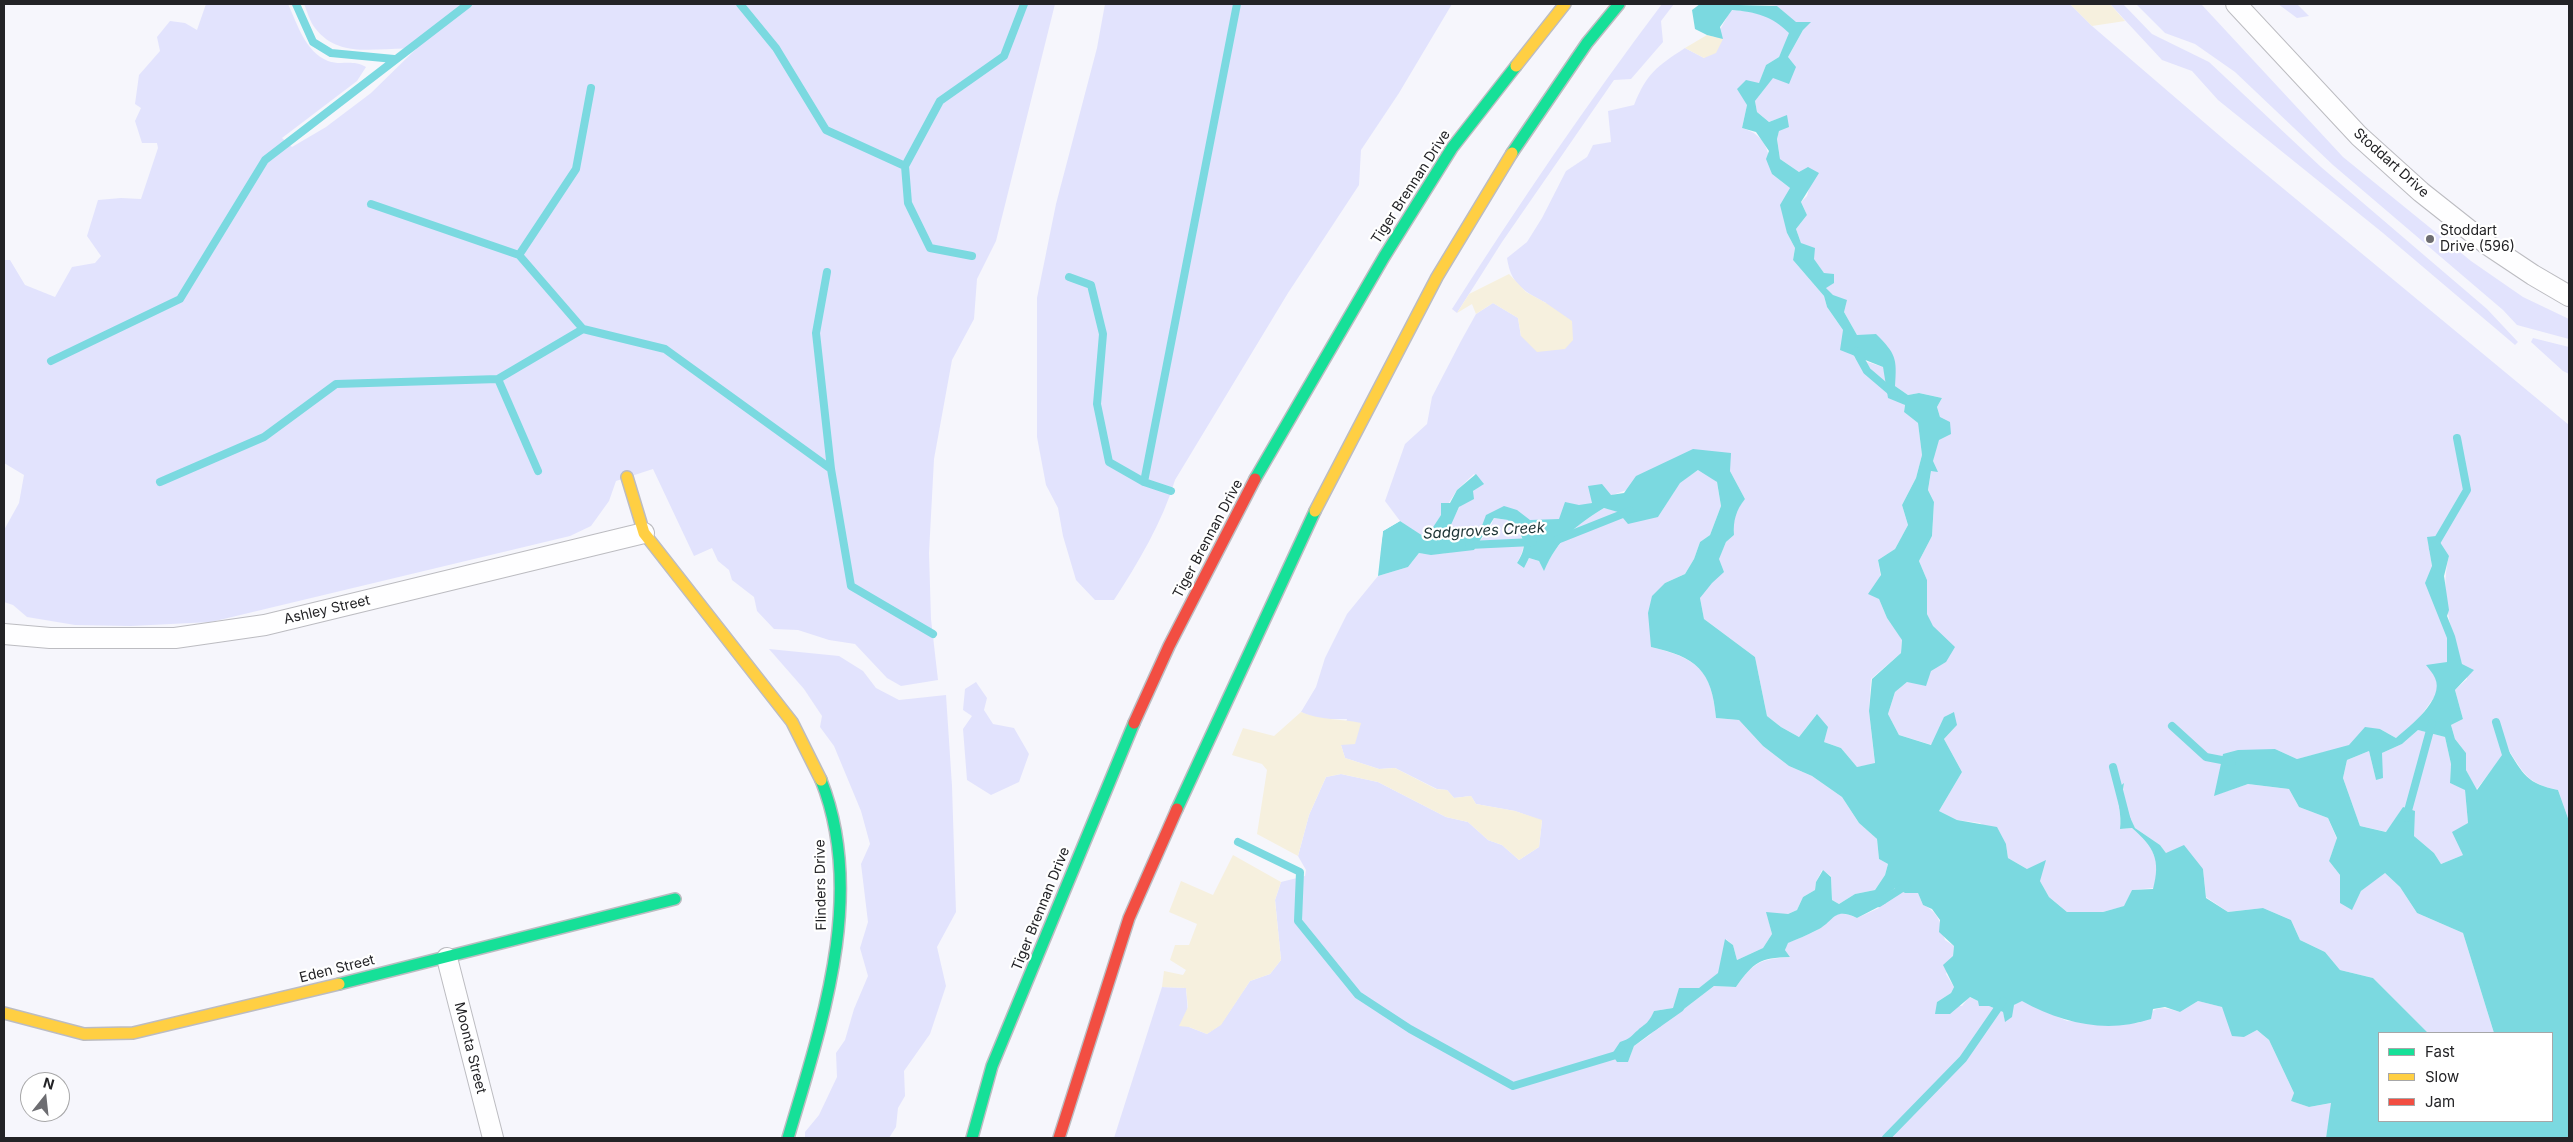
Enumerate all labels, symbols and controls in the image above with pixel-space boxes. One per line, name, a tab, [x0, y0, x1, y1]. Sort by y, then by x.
street label: Stoddart Drive	[2350, 125, 2432, 201]
street label: Tiger Brennan Drive	[1368, 127, 1454, 247]
place label: Stoddart Drive (596)	[2440, 223, 2515, 256]
marker: Stoddart Drive (596)	[2424, 233, 2436, 245]
street label: Tiger Brennan Drive	[1170, 477, 1246, 601]
water label: Sadgroves Creek	[1423, 519, 1545, 543]
street label: Ashley Street	[282, 592, 372, 628]
street label: Flinders Drive	[812, 839, 830, 931]
street label: Tiger Brennan Drive	[1008, 845, 1074, 973]
street label: Eden Street	[298, 952, 376, 986]
street label: Moonta Street	[451, 1001, 489, 1095]
legend	[2378, 1032, 2553, 1122]
text: Fast	[2425, 1042, 2455, 1061]
text: Slow	[2425, 1067, 2459, 1086]
north arrow	[20, 1072, 70, 1122]
text: N	[42, 1073, 56, 1093]
text: Jam	[2425, 1092, 2455, 1111]

